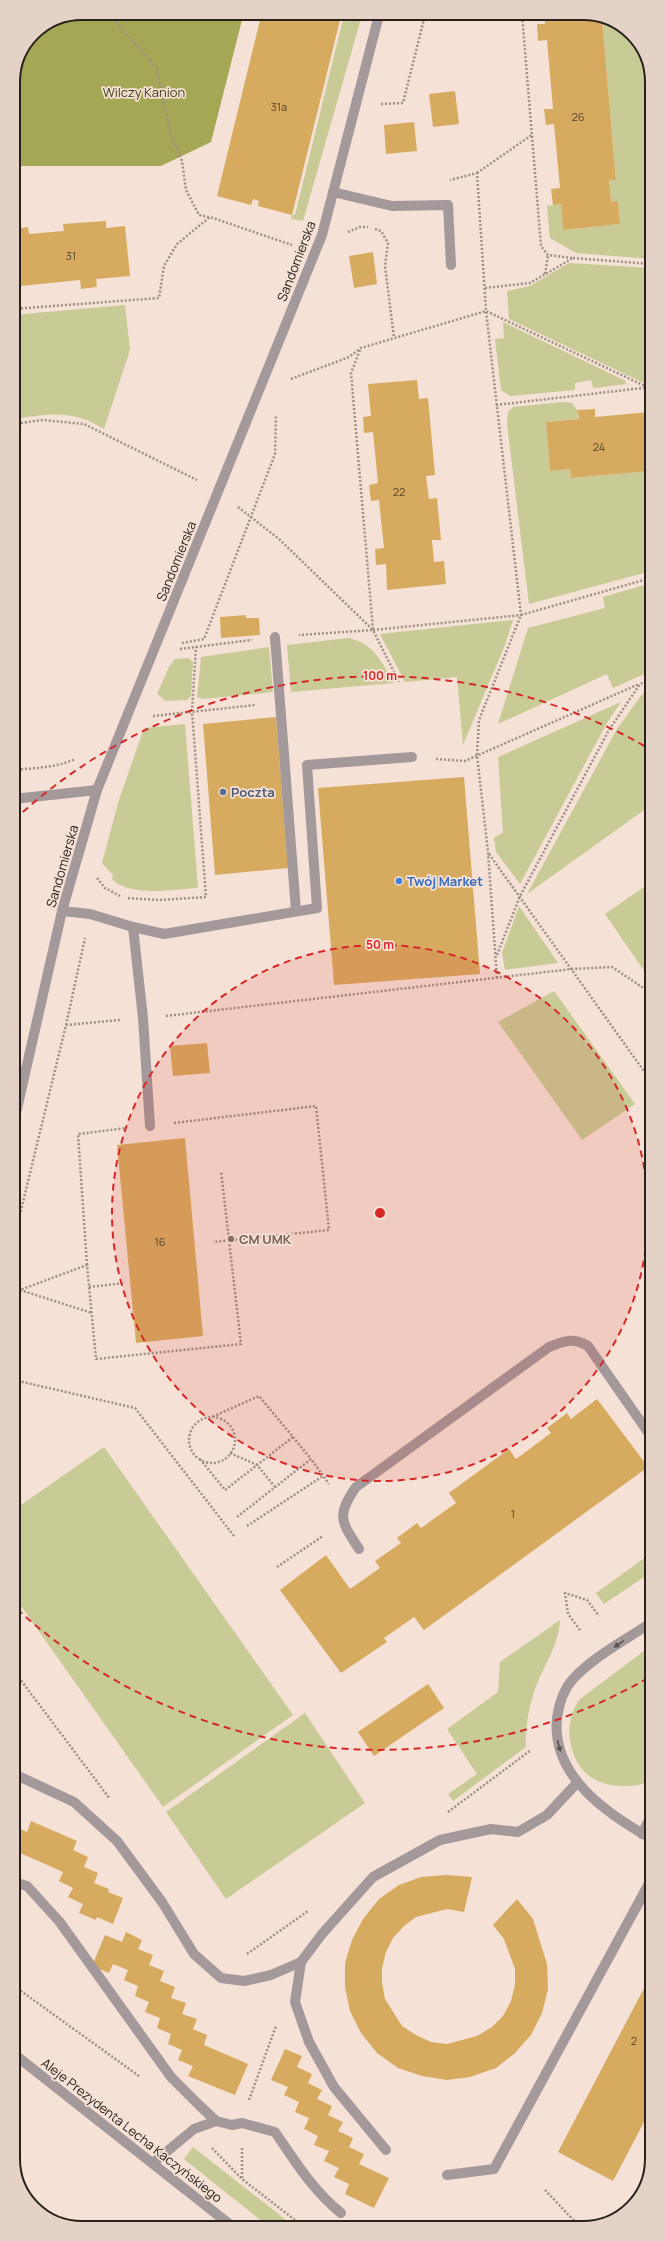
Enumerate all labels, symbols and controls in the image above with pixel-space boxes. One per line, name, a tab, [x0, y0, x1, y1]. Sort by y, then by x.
park label: Wilczy Kanion	[103, 83, 185, 101]
house number: 31a	[271, 99, 287, 114]
house number: 26	[571, 109, 585, 124]
street label: Sandomierska	[272, 218, 320, 304]
house number: 31	[66, 248, 76, 263]
house number: 24	[593, 439, 605, 454]
house number: 22	[393, 484, 405, 499]
street label: Sandomierska	[152, 518, 200, 604]
text: 100 m	[363, 667, 397, 684]
place label: Poczta	[231, 783, 275, 801]
marker: Poczta	[218, 787, 228, 797]
street label: Sandomierska	[42, 823, 82, 909]
place label: Twój Market	[407, 872, 483, 890]
marker: Twój Market	[394, 876, 404, 886]
text: 50 m	[366, 936, 394, 953]
centre of rings	[373, 1206, 387, 1220]
place label: CM UMK	[239, 1230, 292, 1248]
house number: 16	[154, 1234, 166, 1249]
marker: CM UMK	[226, 1234, 236, 1244]
house number: 1	[511, 1506, 515, 1521]
one-way arrow	[614, 1640, 624, 1648]
one-way arrow	[557, 1740, 563, 1752]
house number: 2	[631, 2033, 637, 2048]
street label: Aleje Prezydenta Lecha Kaczyńskiego	[38, 2054, 226, 2207]

